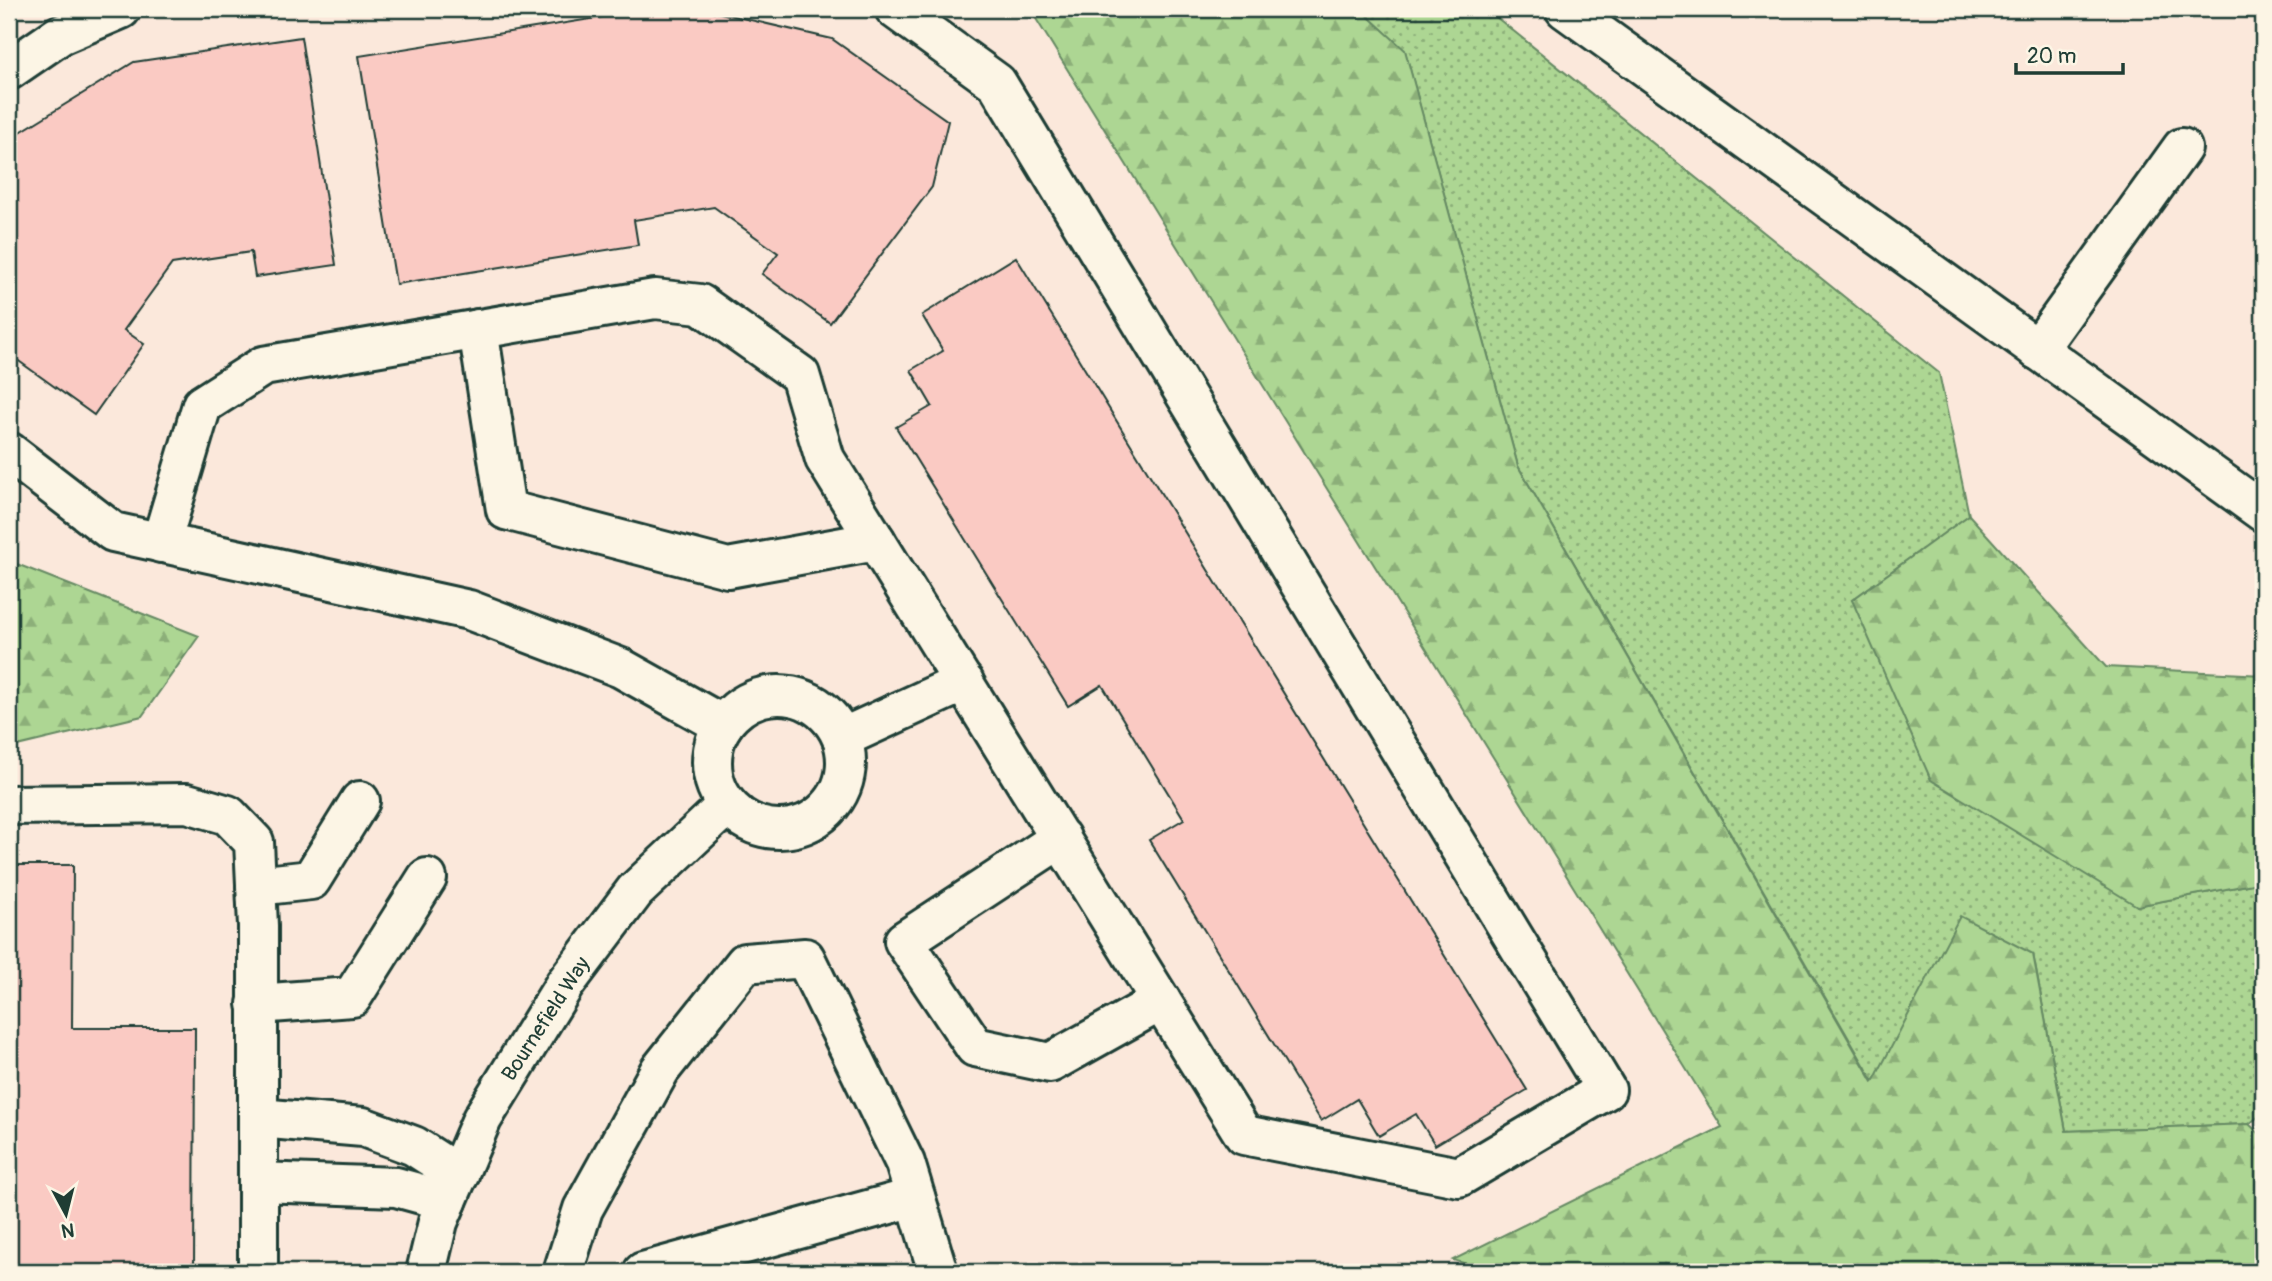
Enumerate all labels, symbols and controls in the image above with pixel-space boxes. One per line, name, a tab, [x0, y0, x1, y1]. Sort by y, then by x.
scale bar	[2016, 32, 2123, 76]
text: 20 m	[2027, 43, 2076, 70]
street label: Bournefield Way	[496, 952, 596, 1086]
north arrow	[32, 1180, 102, 1250]
text: N	[60, 1217, 76, 1243]

